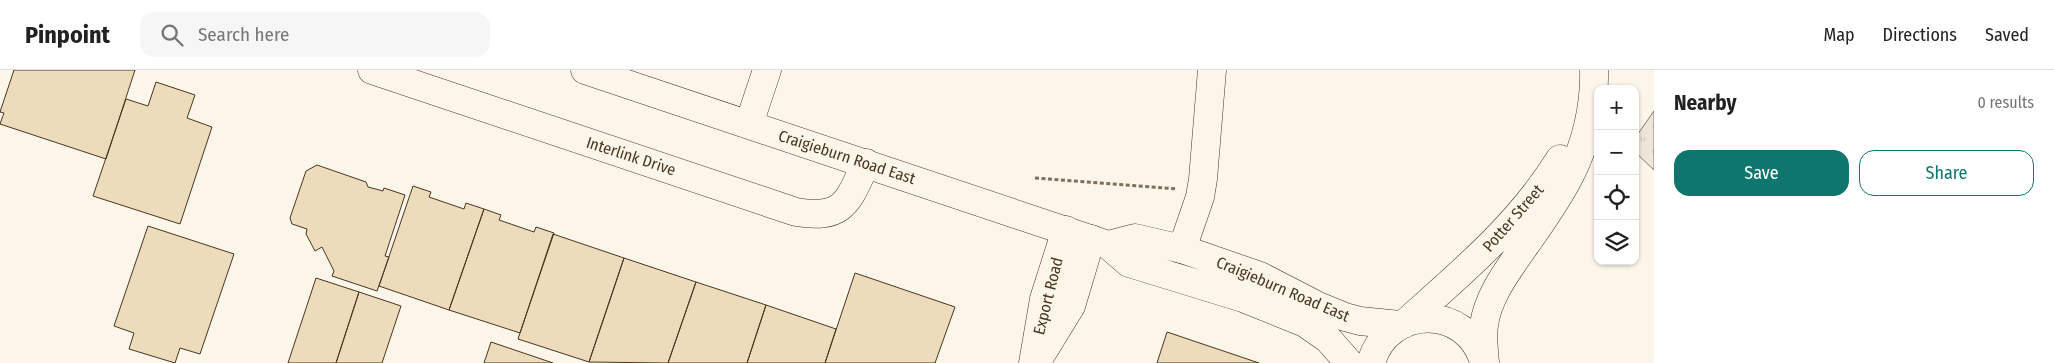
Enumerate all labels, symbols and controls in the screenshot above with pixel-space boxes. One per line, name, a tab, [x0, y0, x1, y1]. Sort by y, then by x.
search box	[140, 12, 490, 57]
text: Pinpoint	[25, 21, 110, 49]
icon: search	[158, 21, 186, 49]
text: Search here	[198, 23, 289, 46]
text: Map	[1823, 24, 1855, 46]
text: Directions	[1883, 24, 1957, 46]
text: Saved	[1985, 24, 2029, 46]
map controls	[1594, 85, 1639, 265]
button: +	[1594, 85, 1639, 130]
text: Nearby	[1674, 90, 1736, 116]
text: 0 results	[1977, 93, 2034, 112]
street label: Craigieburn Road East	[776, 126, 919, 188]
button: −	[1594, 130, 1639, 175]
street label: Interlink Drive	[584, 133, 678, 179]
button: Save	[1674, 150, 1849, 196]
button: Share	[1859, 150, 2034, 196]
button: locate	[1594, 175, 1639, 220]
street label: Potter Street	[1479, 180, 1548, 256]
button: layers	[1594, 220, 1639, 265]
street label: Craigieburn Road East	[1213, 252, 1353, 326]
street label: Export Road	[1029, 255, 1067, 337]

